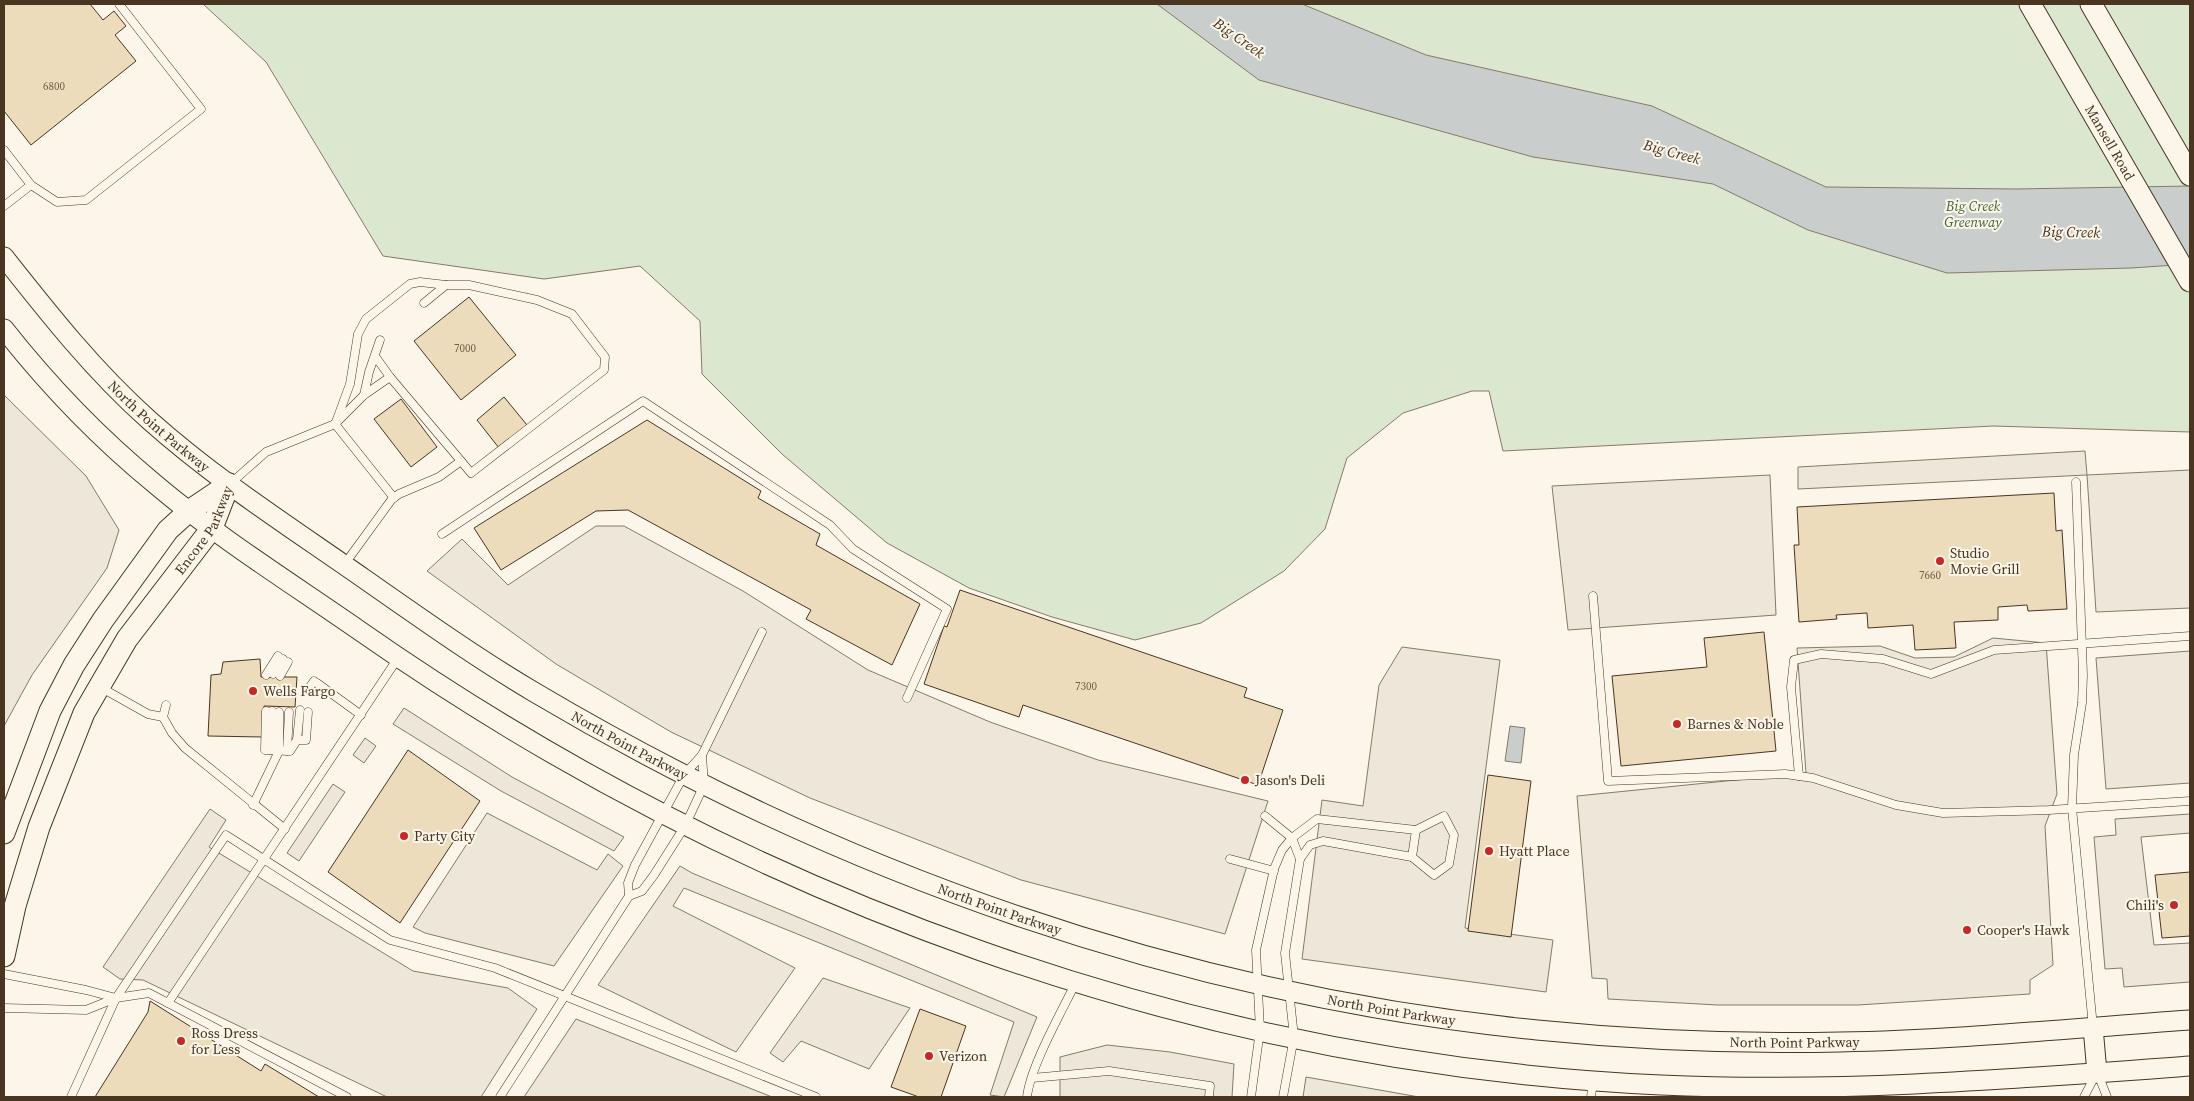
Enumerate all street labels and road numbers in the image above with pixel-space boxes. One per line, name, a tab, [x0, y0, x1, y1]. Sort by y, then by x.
street label: Mansell Road	[2080, 101, 2140, 184]
street label: North Point Parkway	[103, 376, 215, 477]
street label: Encore Parkway	[170, 482, 238, 579]
street label: North Point Parkway	[568, 706, 692, 785]
street label: North Point Parkway	[935, 878, 1065, 940]
street label: North Point Parkway	[1326, 989, 1458, 1030]
street label: North Point Parkway	[1730, 1032, 1861, 1053]

